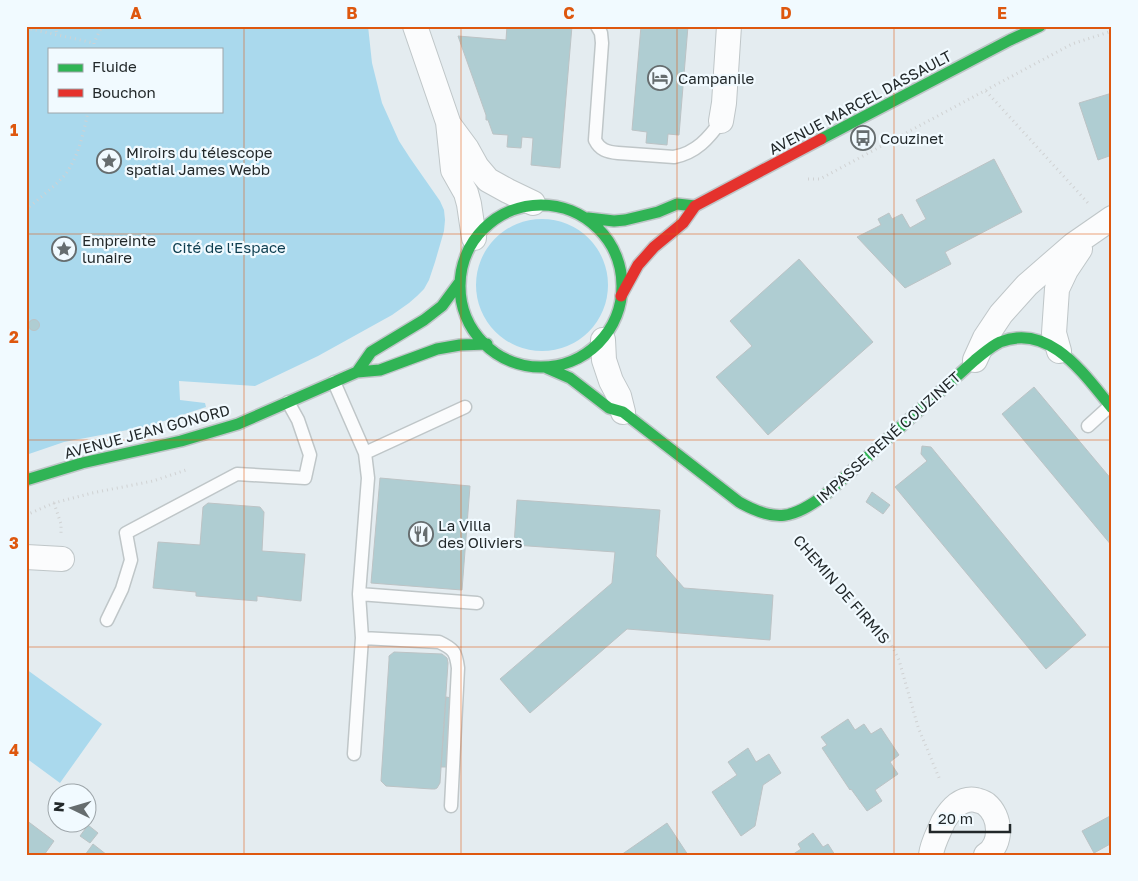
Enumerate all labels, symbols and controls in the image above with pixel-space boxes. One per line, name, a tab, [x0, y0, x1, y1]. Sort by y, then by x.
text: A	[130, 3, 142, 23]
text: B	[346, 3, 358, 23]
text: C	[563, 3, 575, 23]
text: D	[780, 3, 792, 23]
text: E	[997, 3, 1007, 23]
street label: AVENUE MARCEL DASSAULT	[766, 46, 954, 158]
legend	[48, 48, 222, 112]
text: Fluide	[92, 57, 137, 75]
hotel icon: Campanile	[647, 65, 673, 91]
place label: Campanile	[678, 69, 755, 87]
text: Bouchon	[92, 83, 156, 101]
text: 1	[10, 120, 18, 140]
bus stop icon: Couzinet	[850, 125, 876, 151]
place label: Couzinet	[880, 129, 944, 147]
place label: Miroirs du télescope spatial James Webb	[126, 143, 273, 178]
place icon: Miroirs du télescope spatial James Webb	[96, 148, 122, 174]
place label: Empreinte lunaire	[82, 231, 156, 266]
place icon: Empreinte lunaire	[51, 236, 77, 262]
park label: Cité de l'Espace	[172, 238, 286, 256]
text: 2	[9, 327, 19, 347]
street label: IMPASSE RENÉ COUZINET	[812, 367, 964, 507]
street label: AVENUE JEAN GONORD	[62, 400, 232, 462]
place label: La Villa des Oliviers	[438, 516, 523, 551]
restaurant icon: La Villa des Oliviers	[408, 521, 434, 547]
street label: CHEMIN DE FIRMIS	[790, 531, 894, 647]
text: 3	[9, 533, 19, 553]
text: 4	[9, 740, 19, 760]
north arrow	[48, 784, 98, 834]
text: N	[50, 801, 67, 813]
scale bar	[930, 801, 1010, 833]
text: 20 m	[938, 809, 973, 827]

